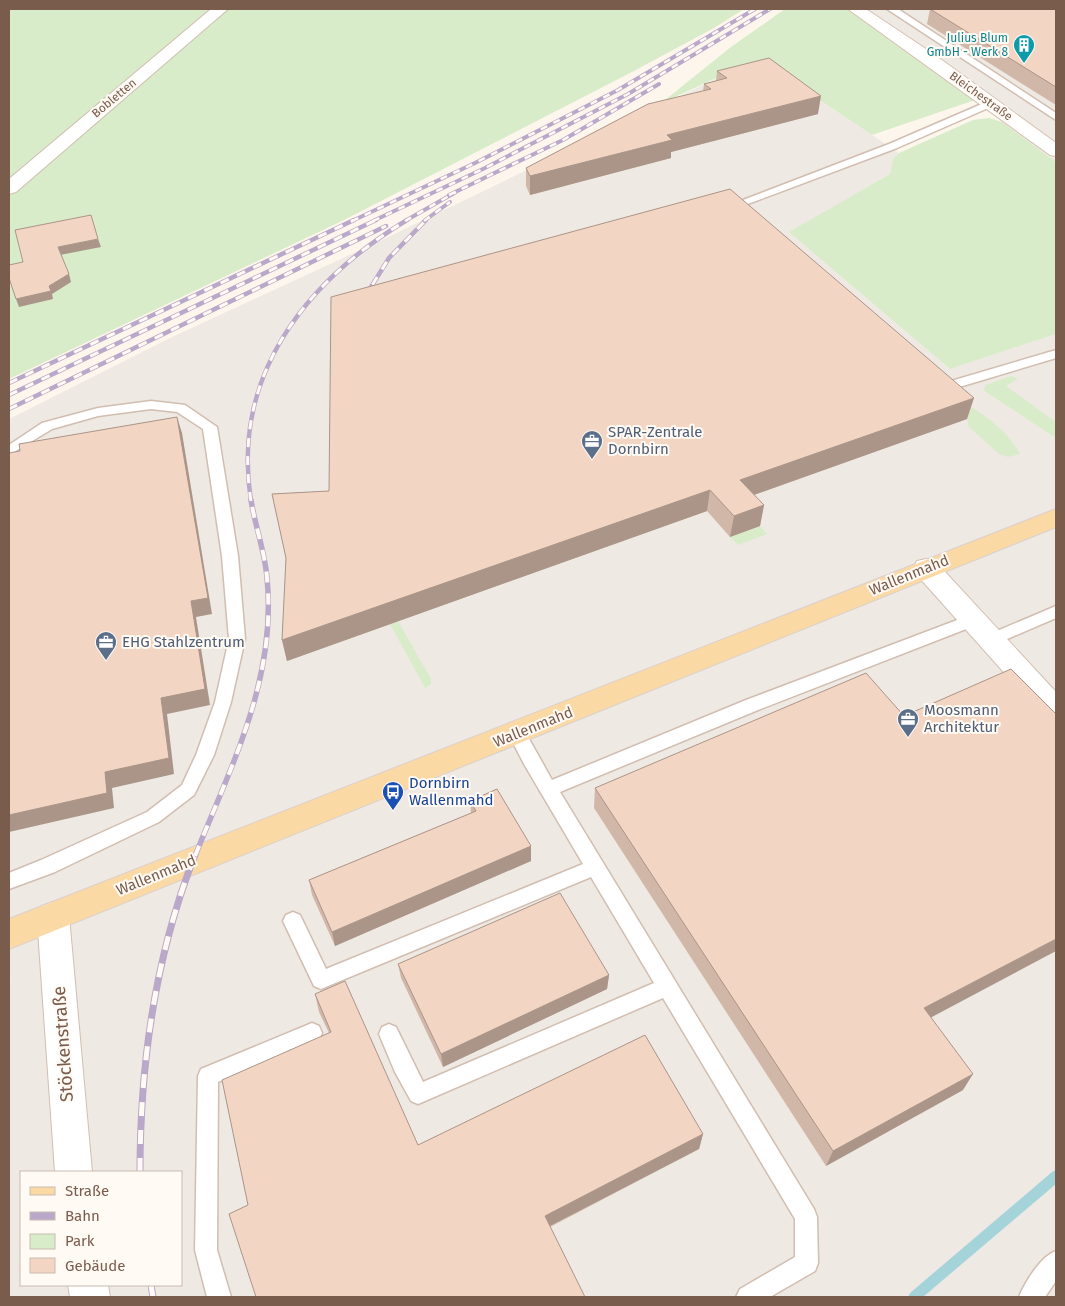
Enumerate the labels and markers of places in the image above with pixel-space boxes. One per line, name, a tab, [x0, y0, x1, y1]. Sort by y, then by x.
place label: Julius Blum GmbH - Werk 8	[927, 31, 1008, 59]
building icon: Julius Blum GmbH - Werk 8	[1012, 33, 1036, 64]
place label: SPAR-Zentrale Dornbirn	[608, 423, 703, 458]
office icon: SPAR-Zentrale Dornbirn	[580, 429, 604, 460]
office icon: EHG Stahlzentrum	[94, 630, 118, 661]
place label: EHG Stahlzentrum	[122, 633, 245, 651]
place label: Moosmann Architektur	[924, 701, 999, 736]
office icon: Moosmann Architektur	[896, 707, 920, 738]
place label: Dornbirn Wallenmahd	[409, 774, 493, 809]
bus stop icon: Dornbirn Wallenmahd	[381, 780, 405, 811]

